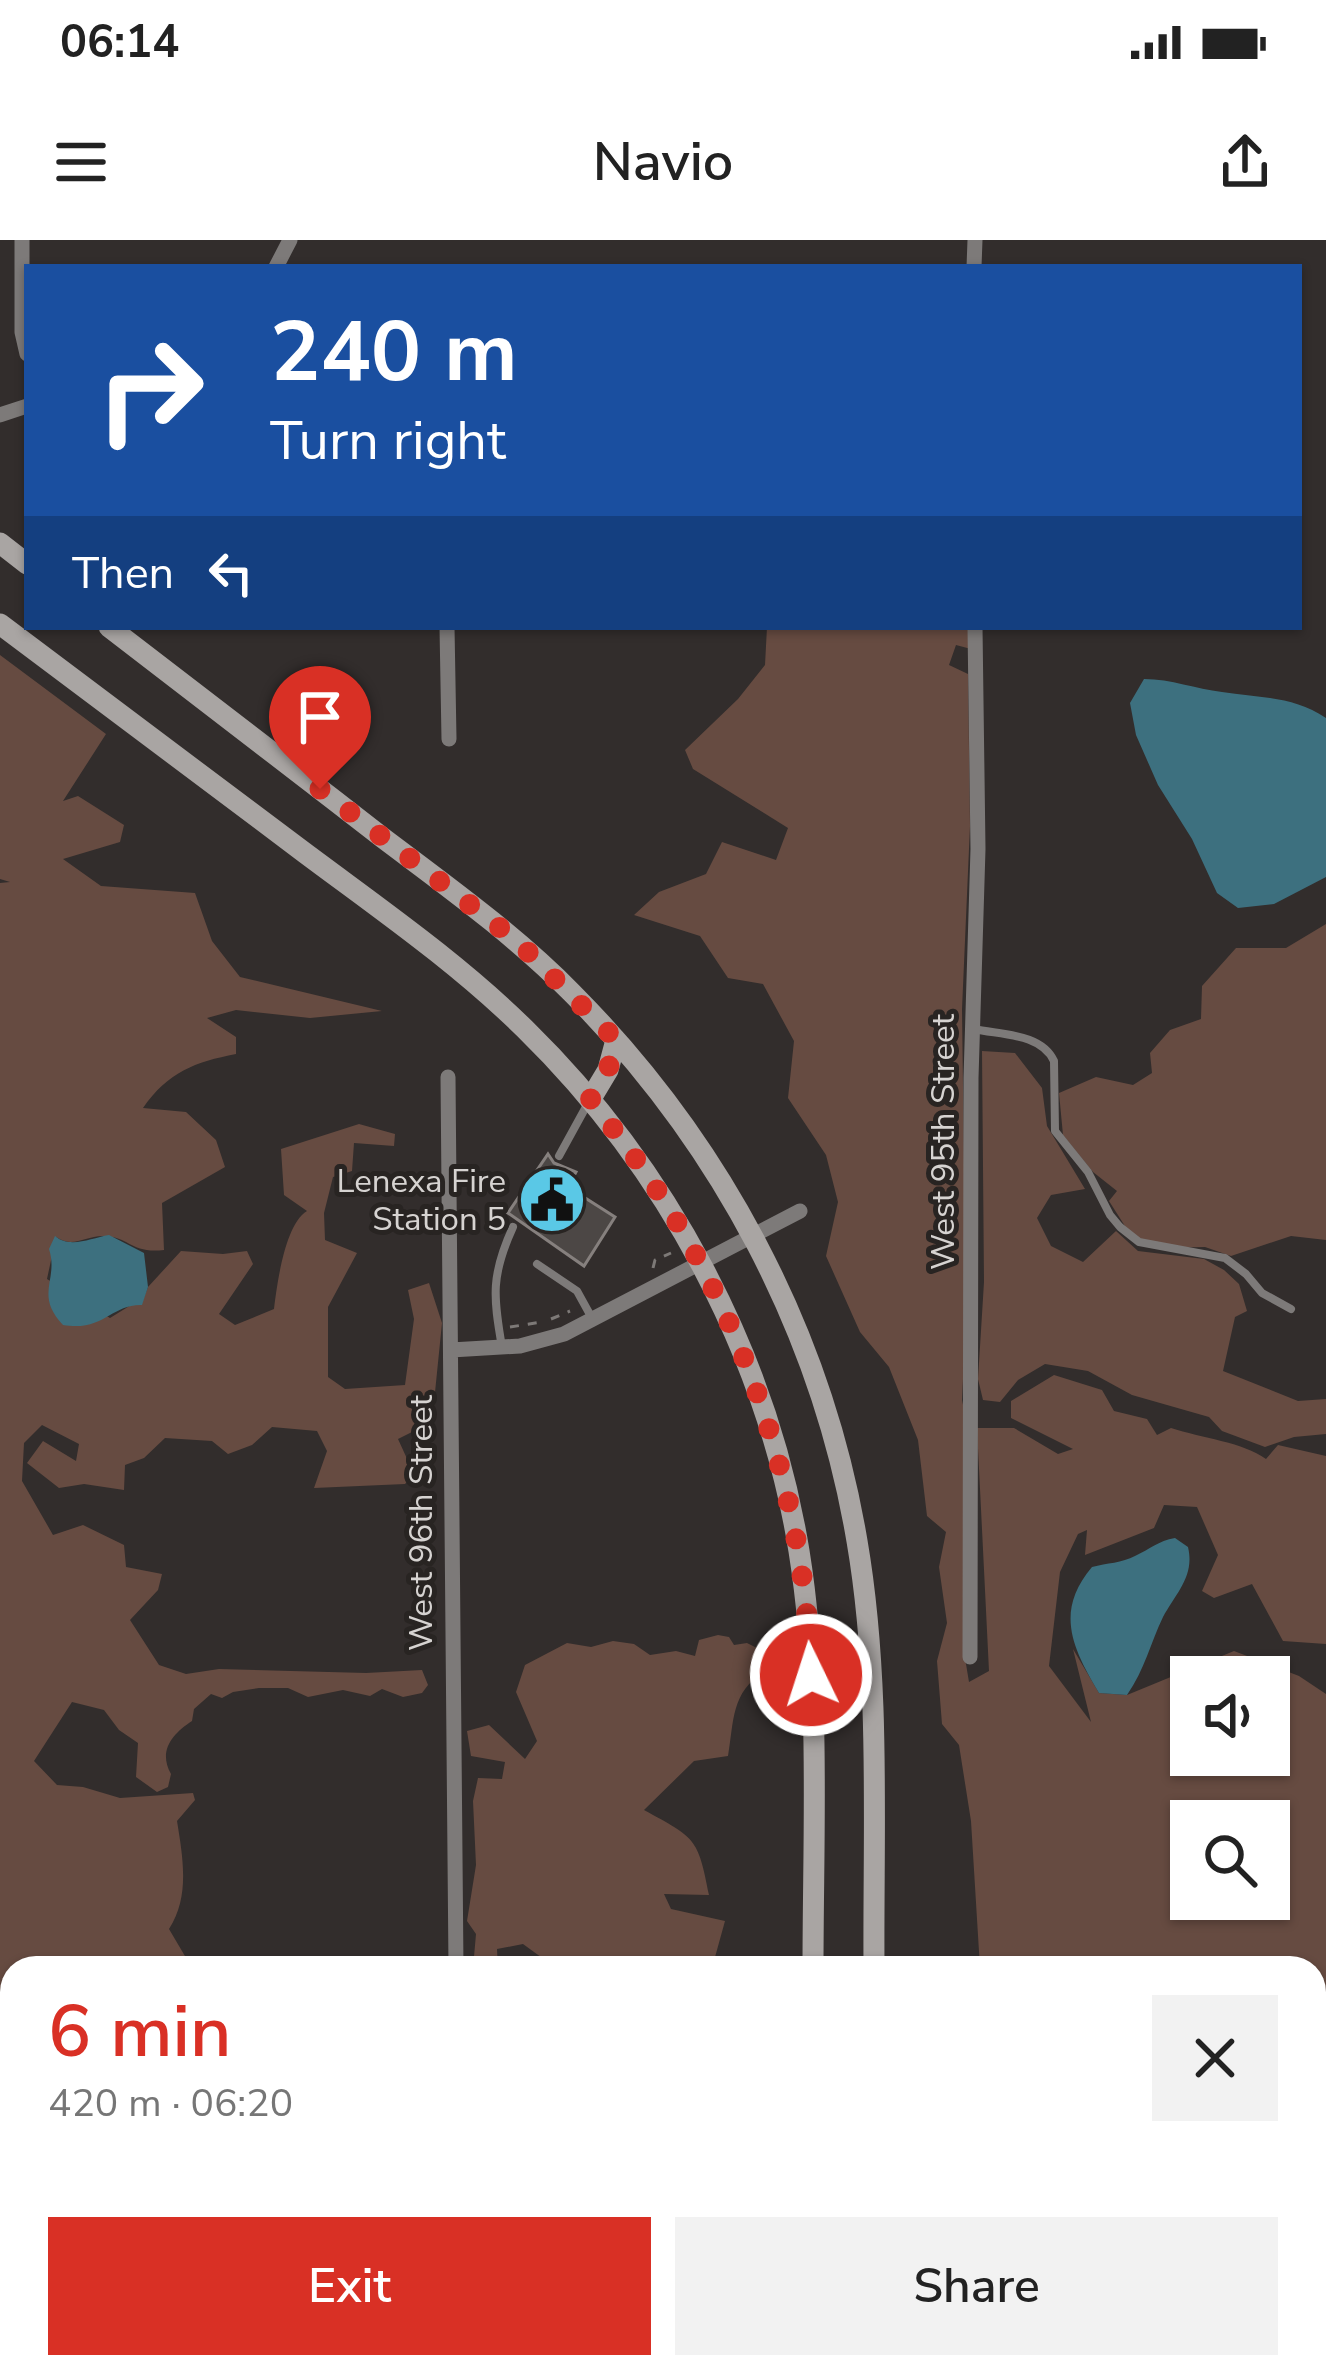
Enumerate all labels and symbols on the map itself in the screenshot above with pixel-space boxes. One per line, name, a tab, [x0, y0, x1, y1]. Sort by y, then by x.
pin	[269, 666, 371, 789]
street label: West 95th Street	[921, 1014, 966, 1270]
place label: Lenexa Fire Station 5	[336, 1159, 506, 1242]
public building icon: Lenexa Fire Station 5	[517, 1165, 587, 1235]
street label: West 96th Street	[399, 1395, 444, 1651]
position arrow	[748, 1612, 874, 1738]

